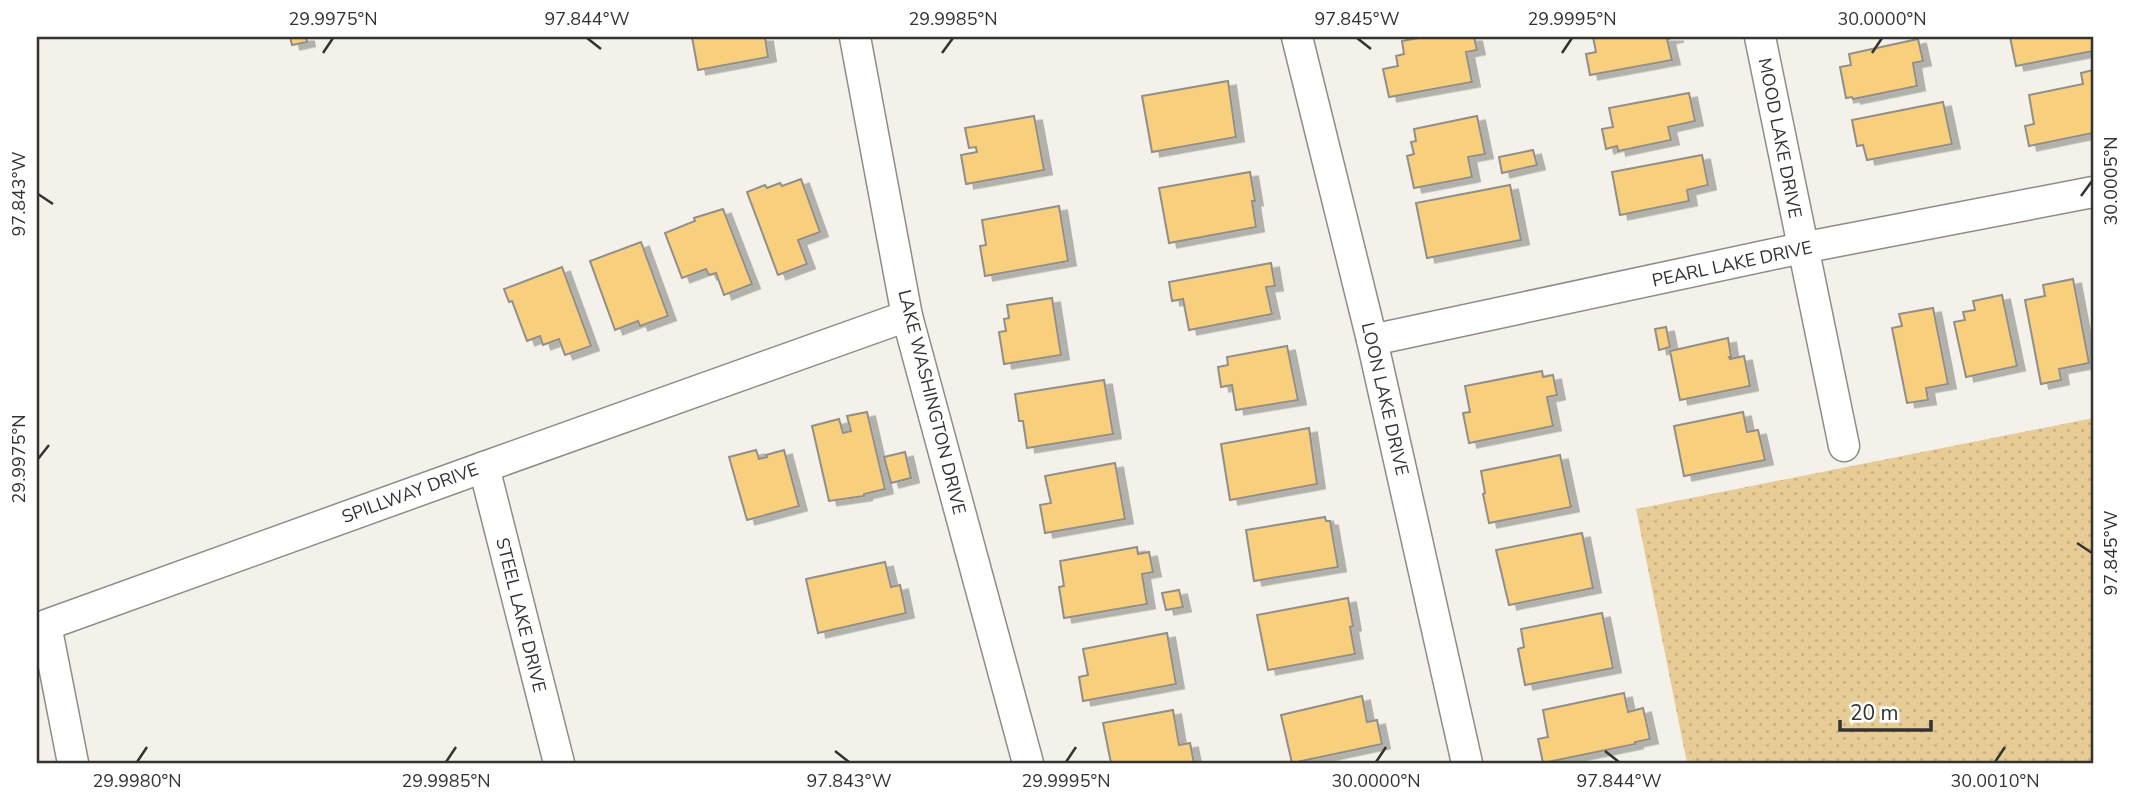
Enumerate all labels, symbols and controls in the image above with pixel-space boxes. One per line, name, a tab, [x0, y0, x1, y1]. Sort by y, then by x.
text: 29.9975°N	[289, 7, 377, 31]
text: 97.844°W	[545, 7, 630, 31]
text: 29.9985°N	[909, 7, 997, 31]
text: 97.845°W	[1315, 7, 1400, 31]
text: 29.9995°N	[1528, 7, 1616, 31]
text: 30.0000°N	[1838, 7, 1926, 31]
street label: MOOD LAKE DRIVE	[1753, 56, 1807, 220]
text: 30.0005°N	[2099, 137, 2123, 225]
text: 97.843°W	[7, 151, 31, 236]
street label: PEARL LAKE DRIVE	[1650, 235, 1814, 293]
street label: LAKE WASHINGTON DRIVE	[892, 287, 972, 517]
street label: LOON LAKE DRIVE	[1356, 320, 1414, 478]
text: 29.9975°N	[7, 415, 31, 503]
street label: SPILLWAY DRIVE	[338, 457, 482, 529]
text: 97.845°W	[2099, 510, 2123, 595]
street label: STEEL LAKE DRIVE	[490, 535, 552, 695]
scale bar	[1840, 688, 1930, 732]
text: 20 m	[1850, 699, 1899, 727]
text: 29.9980°N	[93, 769, 181, 793]
text: 29.9985°N	[402, 769, 490, 793]
text: 97.843°W	[807, 769, 892, 793]
text: 29.9995°N	[1022, 769, 1110, 793]
text: 30.0000°N	[1332, 769, 1420, 793]
text: 97.844°W	[1577, 769, 1662, 793]
text: 30.0010°N	[1951, 769, 2039, 793]

